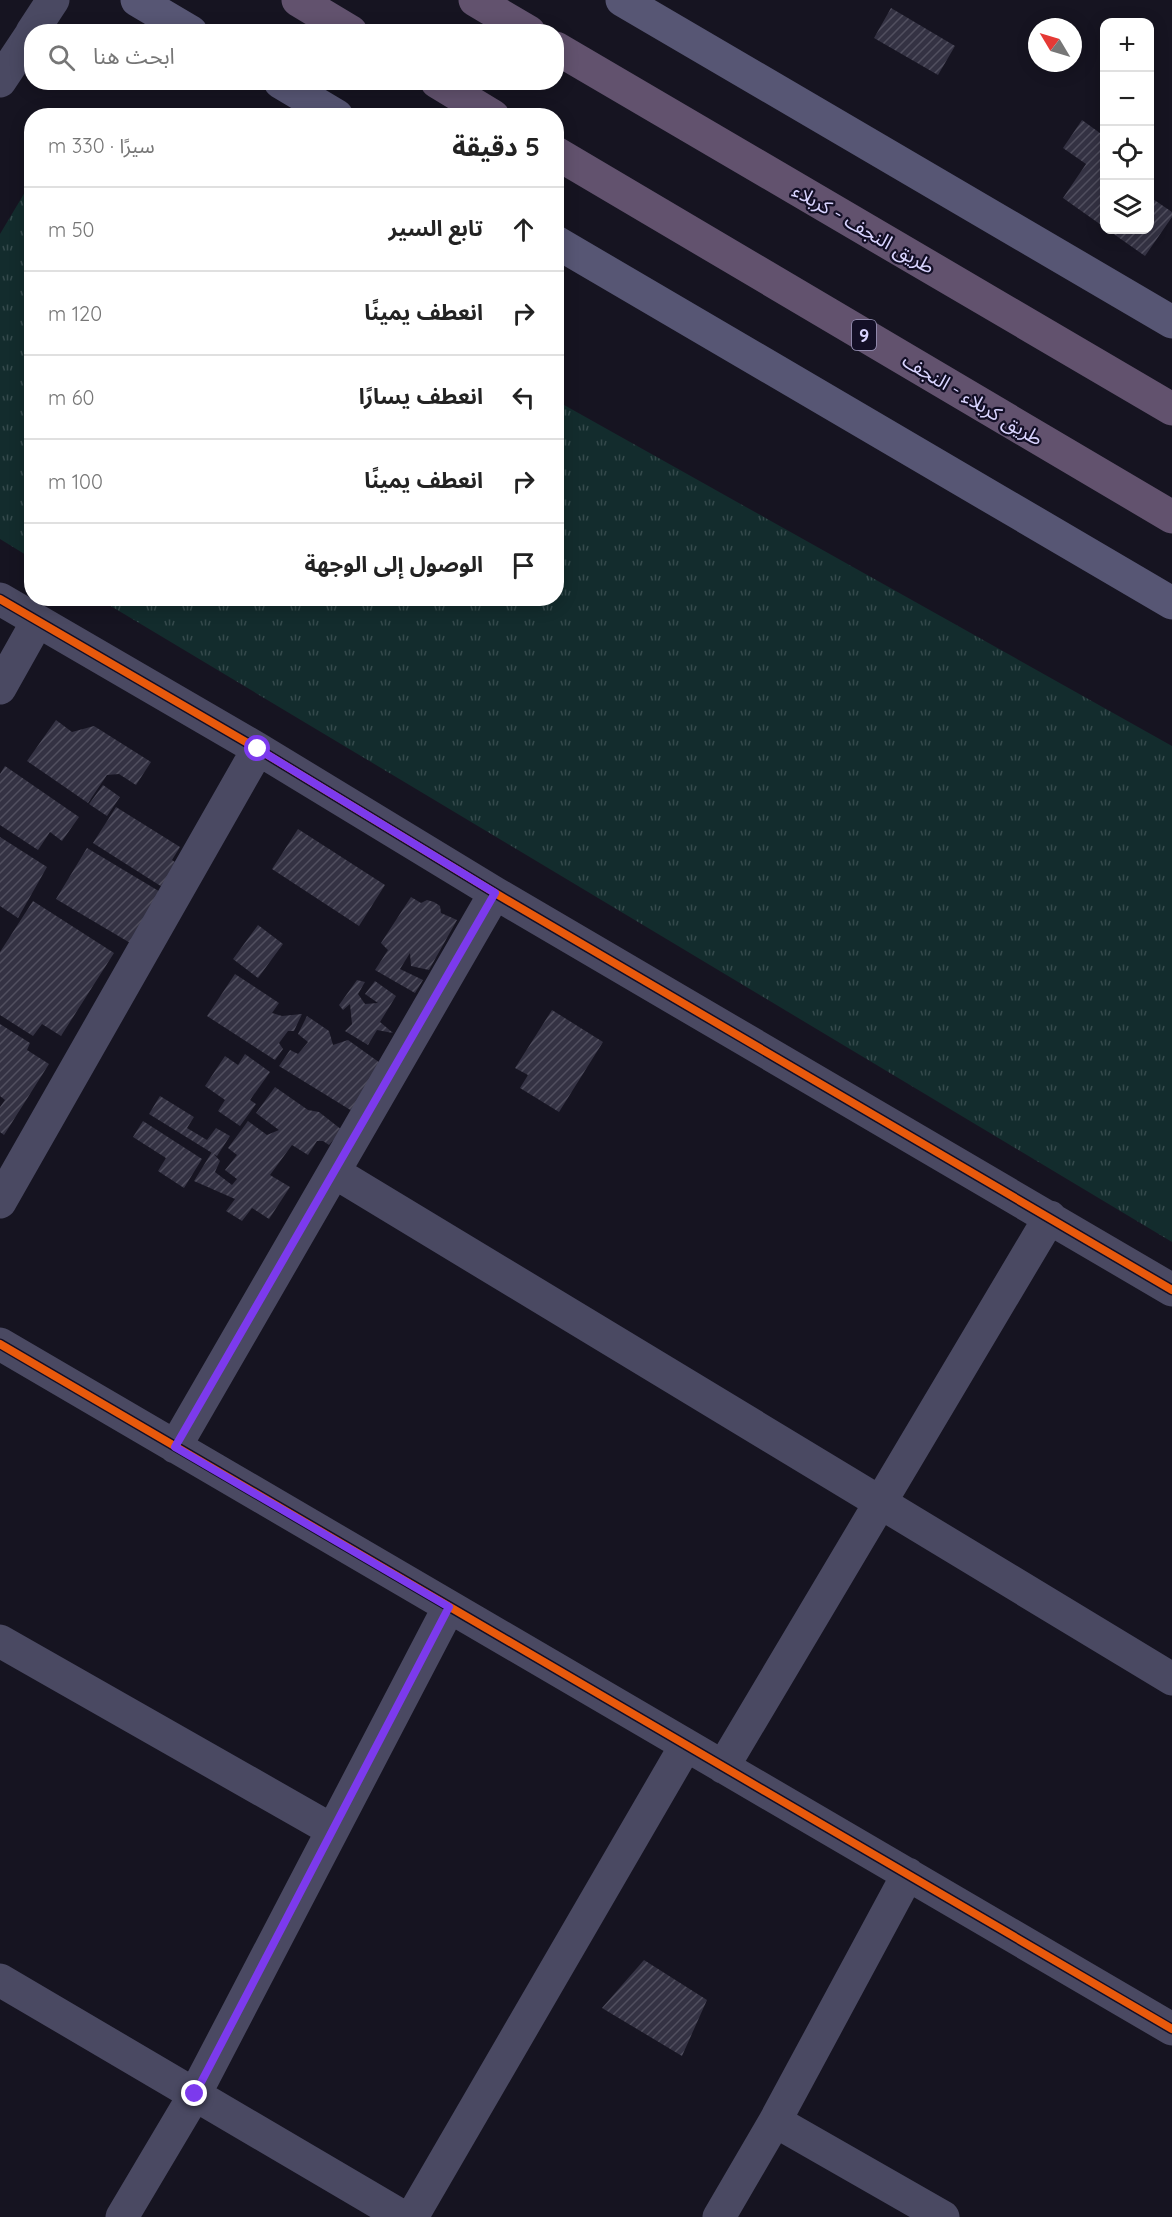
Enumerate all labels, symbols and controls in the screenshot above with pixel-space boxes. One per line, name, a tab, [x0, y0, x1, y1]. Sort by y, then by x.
north arrow	[1028, 18, 1082, 72]
map controls	[1100, 18, 1154, 234]
button: +	[1100, 18, 1154, 72]
search box	[24, 24, 564, 90]
icon: search	[45, 41, 78, 74]
text: ابحث هنا	[93, 42, 175, 70]
button: −	[1100, 72, 1154, 126]
button: locate	[1100, 126, 1154, 180]
text: 5 دقيقة	[452, 130, 540, 163]
text: سيرًا · 330 m	[48, 133, 155, 158]
street label: طريق النجف - کربلاء	[788, 177, 939, 280]
button: layers	[1100, 180, 1154, 234]
icon: ahead	[507, 213, 540, 246]
text: تابع السير	[389, 214, 483, 242]
text: 50 m	[48, 217, 95, 242]
icon: right	[507, 297, 540, 330]
text: انعطف يمينًا	[364, 298, 483, 326]
text: 120 m	[48, 301, 102, 326]
road number: 9	[852, 320, 876, 350]
street label: طريق کربلاء - النجف	[898, 347, 1048, 452]
icon: left	[507, 381, 540, 414]
text: انعطف يسارًا	[359, 382, 483, 410]
text: 60 m	[48, 385, 94, 410]
icon: right	[507, 465, 540, 498]
text: انعطف يمينًا	[364, 466, 483, 494]
text: 100 m	[48, 469, 103, 494]
icon: arrive	[507, 549, 540, 582]
text: الوصول إلى الوجهة	[305, 550, 483, 578]
route start	[244, 735, 270, 761]
route end	[181, 2080, 207, 2106]

